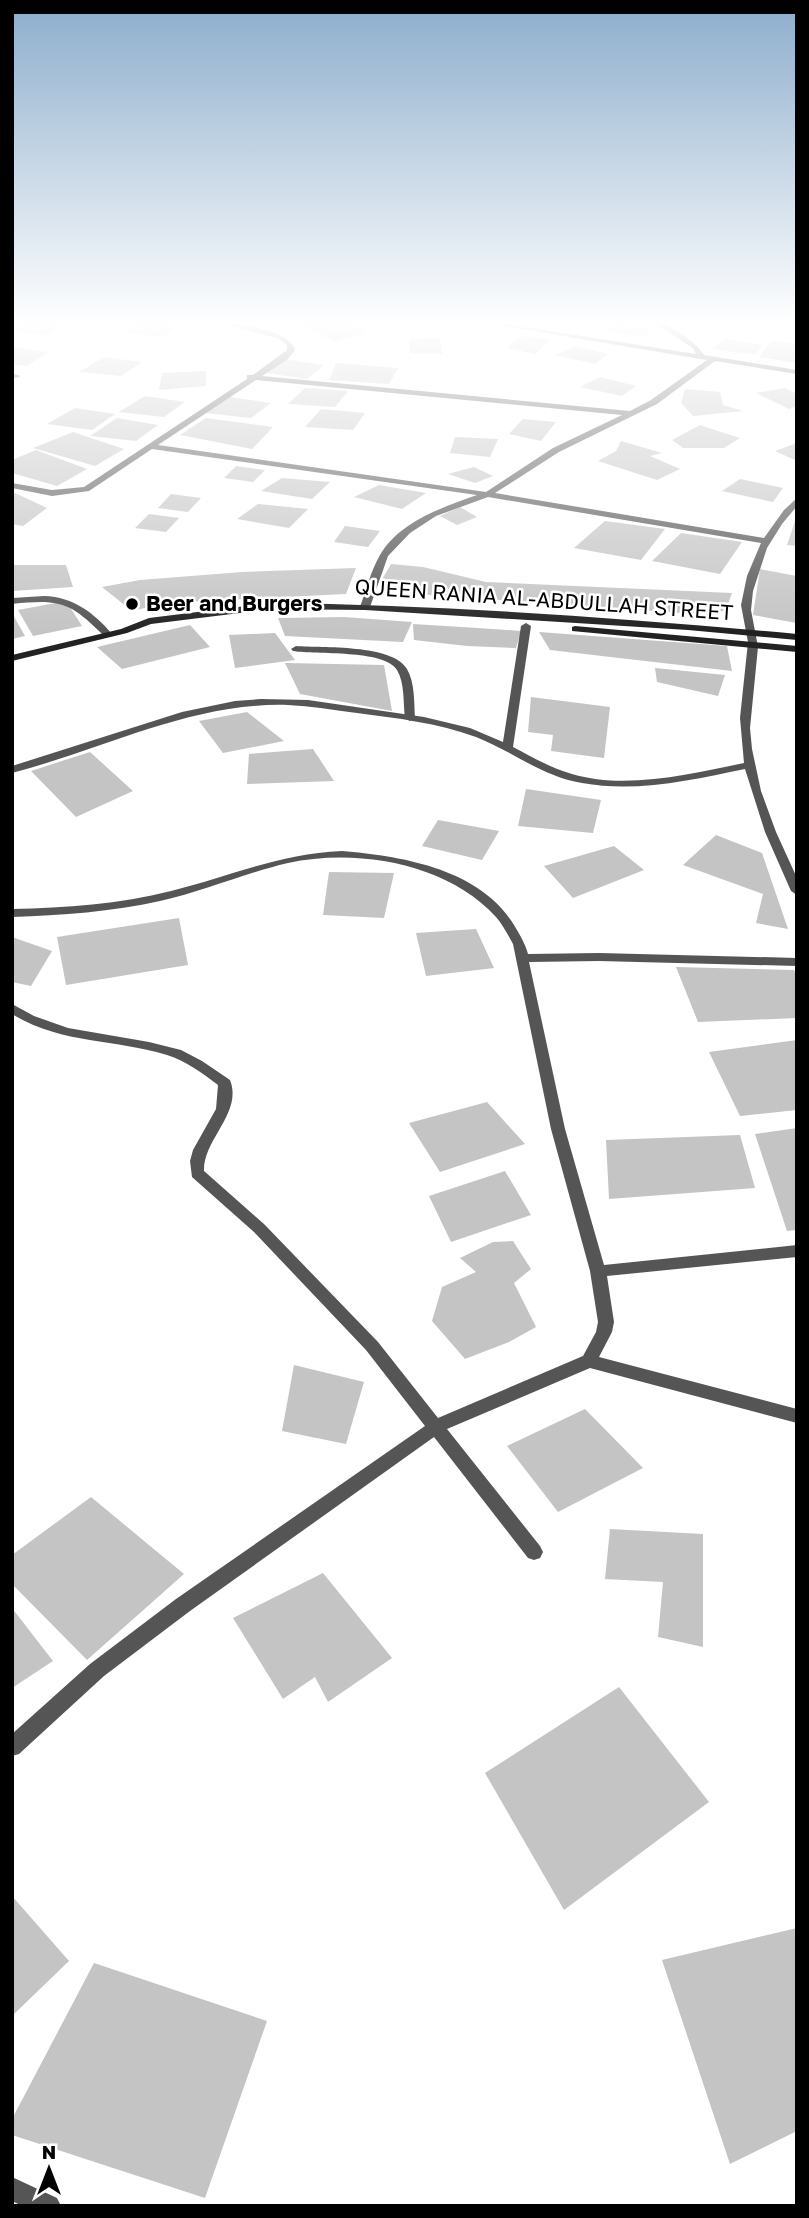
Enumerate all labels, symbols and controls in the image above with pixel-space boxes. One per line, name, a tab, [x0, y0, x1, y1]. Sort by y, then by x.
street label: QUEEN RANIA AL-ABDULLAH STREET	[354, 573, 734, 625]
place label: Beer and Burgers	[146, 590, 323, 616]
marker: Beer and Burgers	[124, 596, 140, 612]
north arrow	[14, 2134, 84, 2204]
text: N	[42, 2140, 56, 2163]

